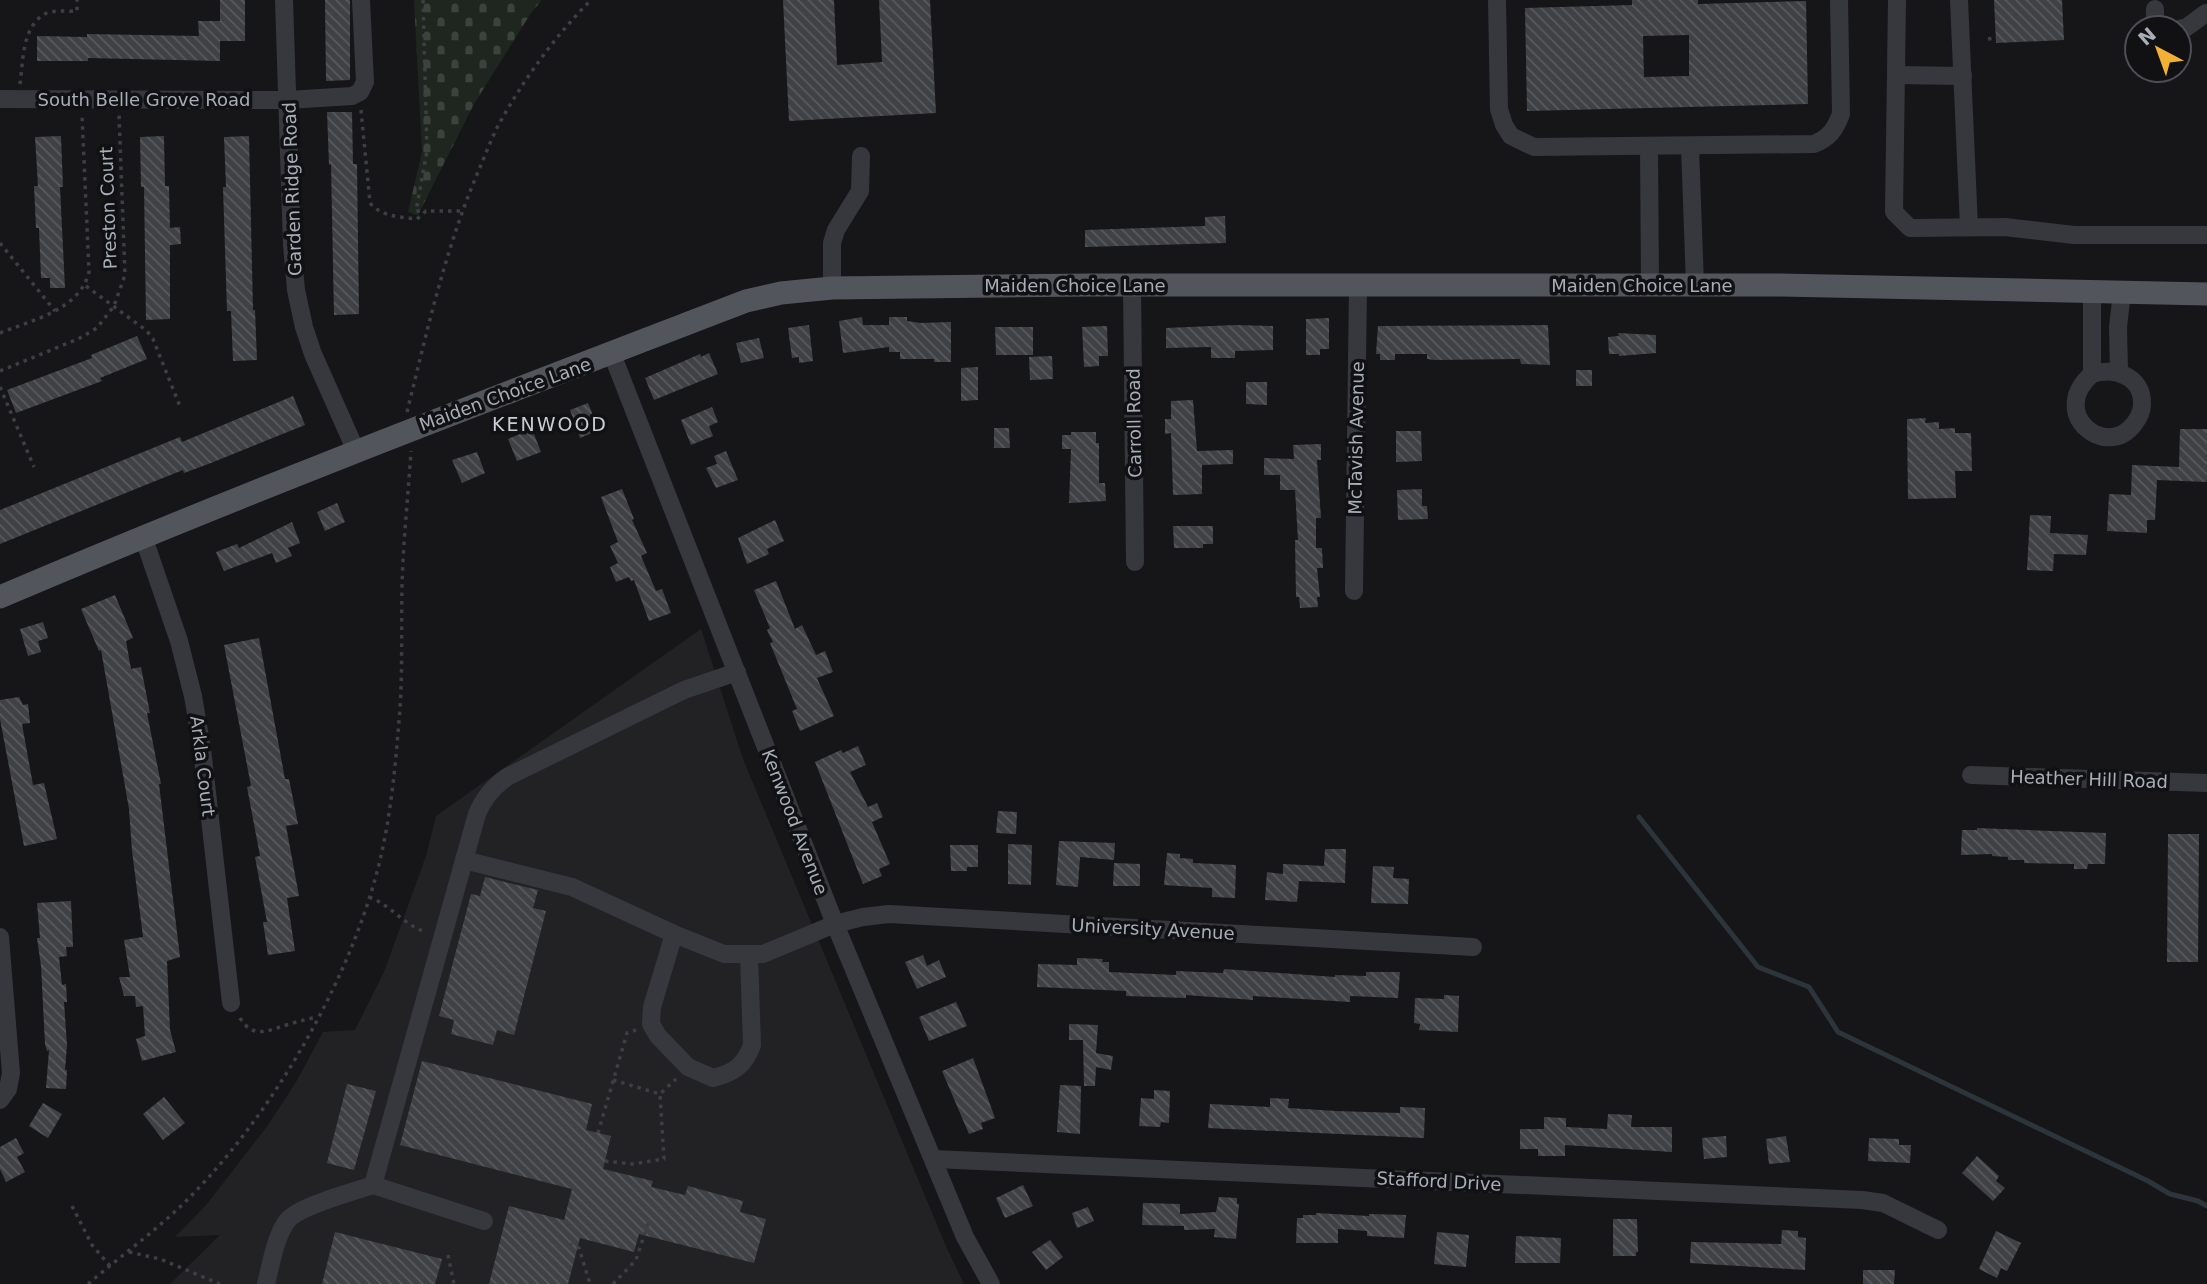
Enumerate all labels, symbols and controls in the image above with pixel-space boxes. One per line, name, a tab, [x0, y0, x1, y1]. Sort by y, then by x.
north arrow	[2123, 14, 2193, 84]
text: N	[2134, 23, 2160, 50]
street label: South Belle Grove Road	[38, 89, 250, 110]
street label: Garden Ridge Road	[278, 102, 306, 276]
street label: Preston Court	[95, 146, 121, 270]
street label: Maiden Choice Lane	[984, 275, 1166, 296]
street label: Maiden Choice Lane	[1551, 275, 1733, 296]
street label: Maiden Choice Lane	[416, 353, 594, 435]
street label: McTavish Avenue	[1344, 361, 1368, 515]
street label: Carroll Road	[1123, 368, 1145, 478]
district label: KENWOOD	[492, 413, 608, 435]
street label: Arkla Court	[186, 714, 220, 818]
street label: Kenwood Avenue	[758, 746, 832, 898]
street label: Heather Hill Road	[2010, 766, 2168, 792]
street label: University Avenue	[1071, 914, 1235, 944]
street label: Stafford Drive	[1376, 1167, 1502, 1195]

